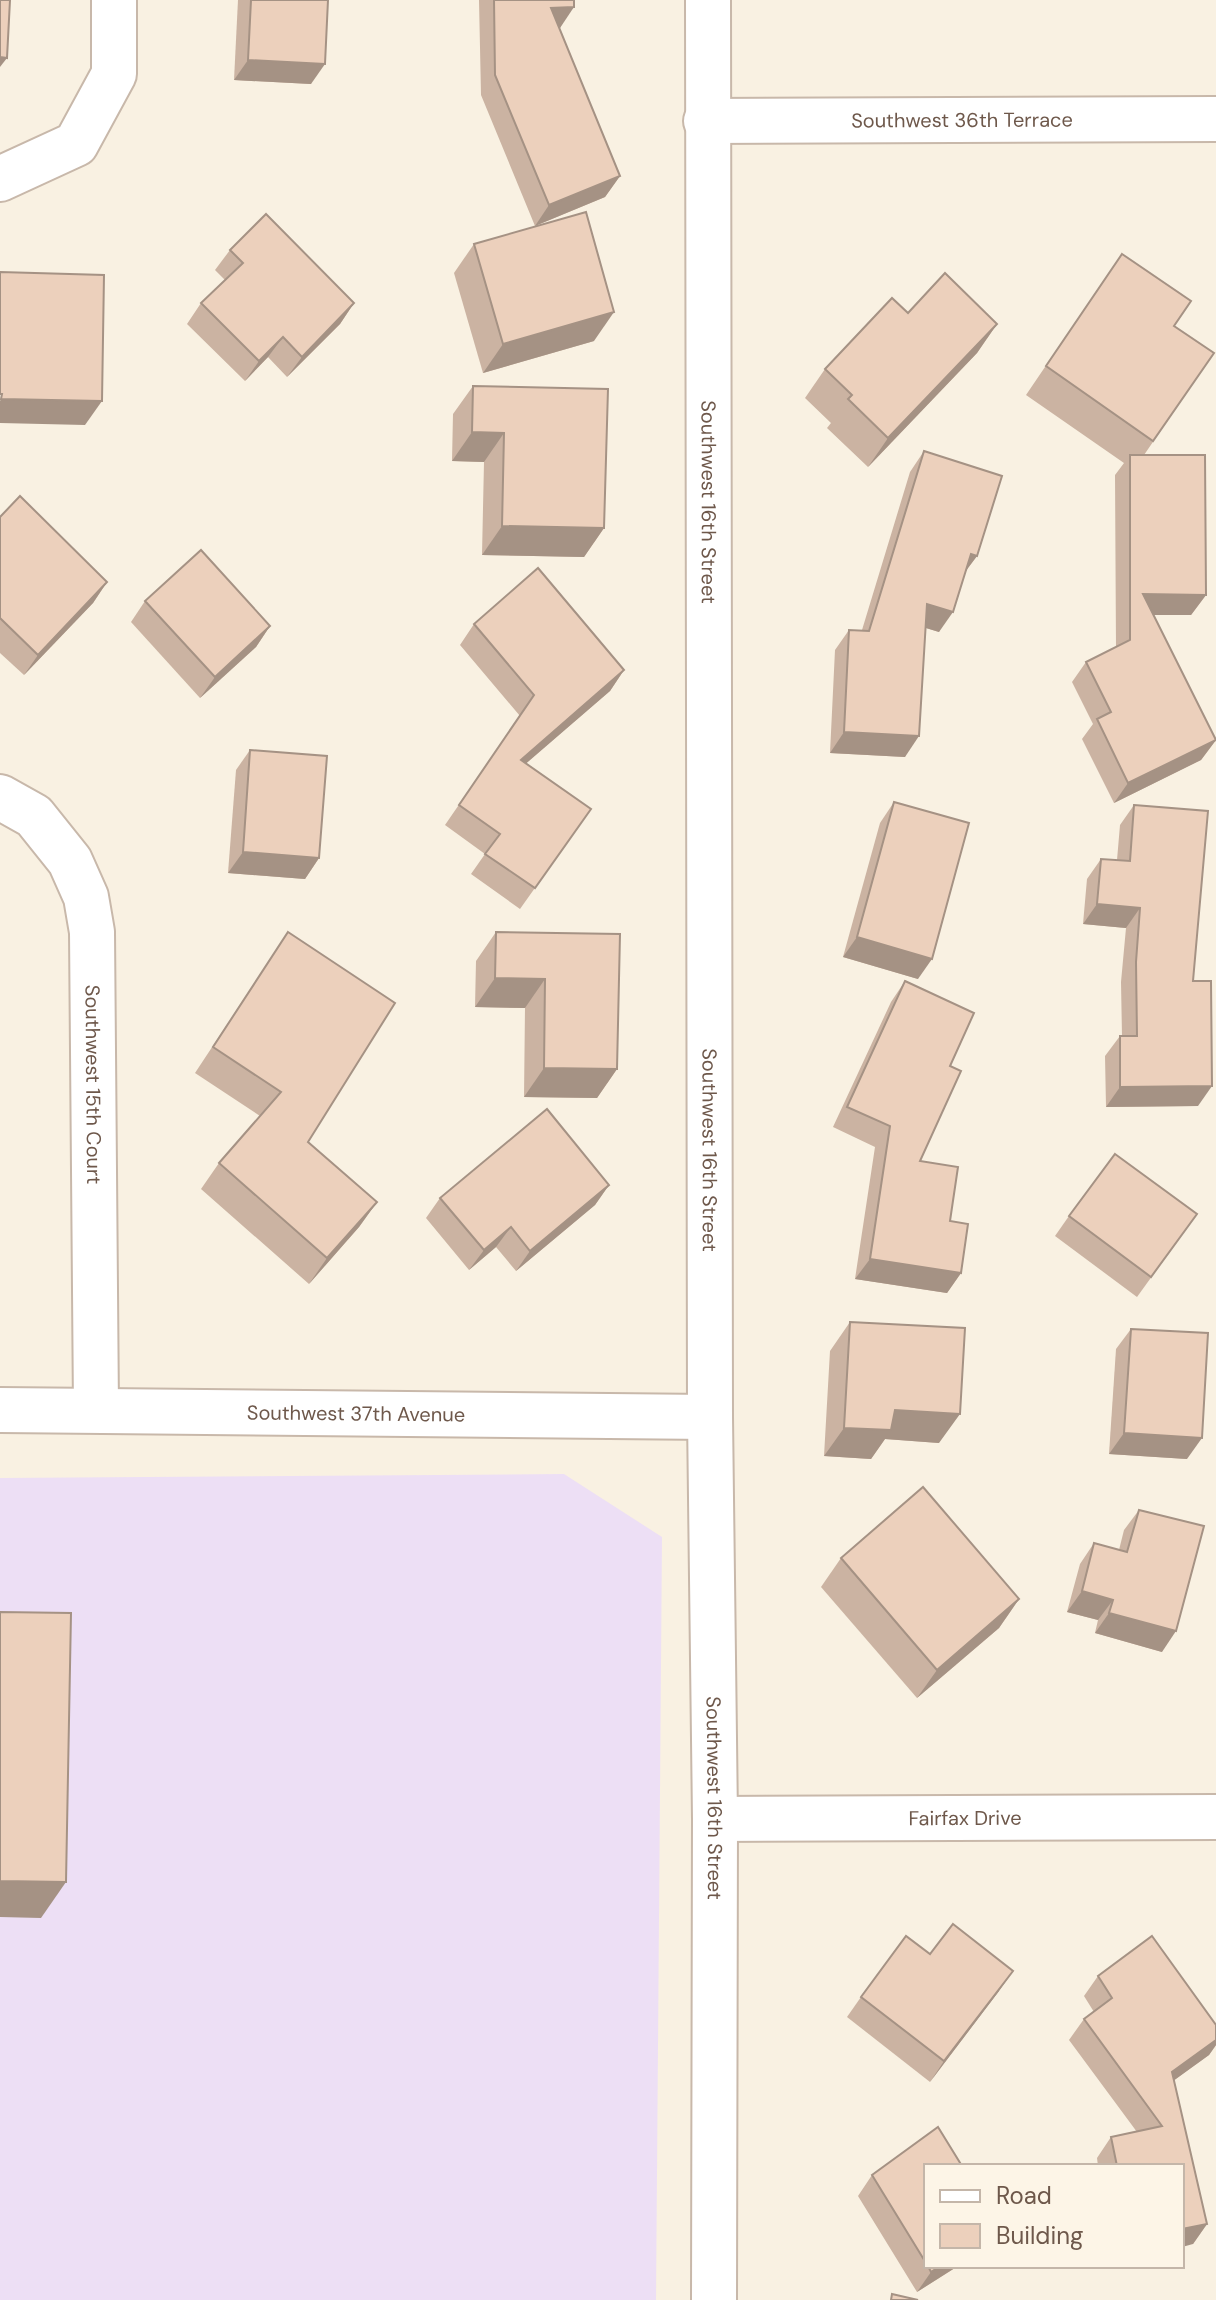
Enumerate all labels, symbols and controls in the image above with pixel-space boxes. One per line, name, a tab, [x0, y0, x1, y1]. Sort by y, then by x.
street label: Southwest 36th Terrace	[851, 107, 1073, 133]
street label: Southwest 16th Street	[696, 400, 722, 604]
street label: Southwest 15th Court	[79, 985, 107, 1184]
street label: Southwest 16th Street	[696, 1048, 723, 1252]
street label: Southwest 37th Avenue	[247, 1399, 465, 1428]
street label: Southwest 16th Street	[700, 1696, 728, 1900]
street label: Fairfax Drive	[908, 1805, 1022, 1831]
legend	[924, 2164, 1184, 2268]
text: Road	[996, 2180, 1052, 2211]
text: Building	[996, 2220, 1083, 2251]

